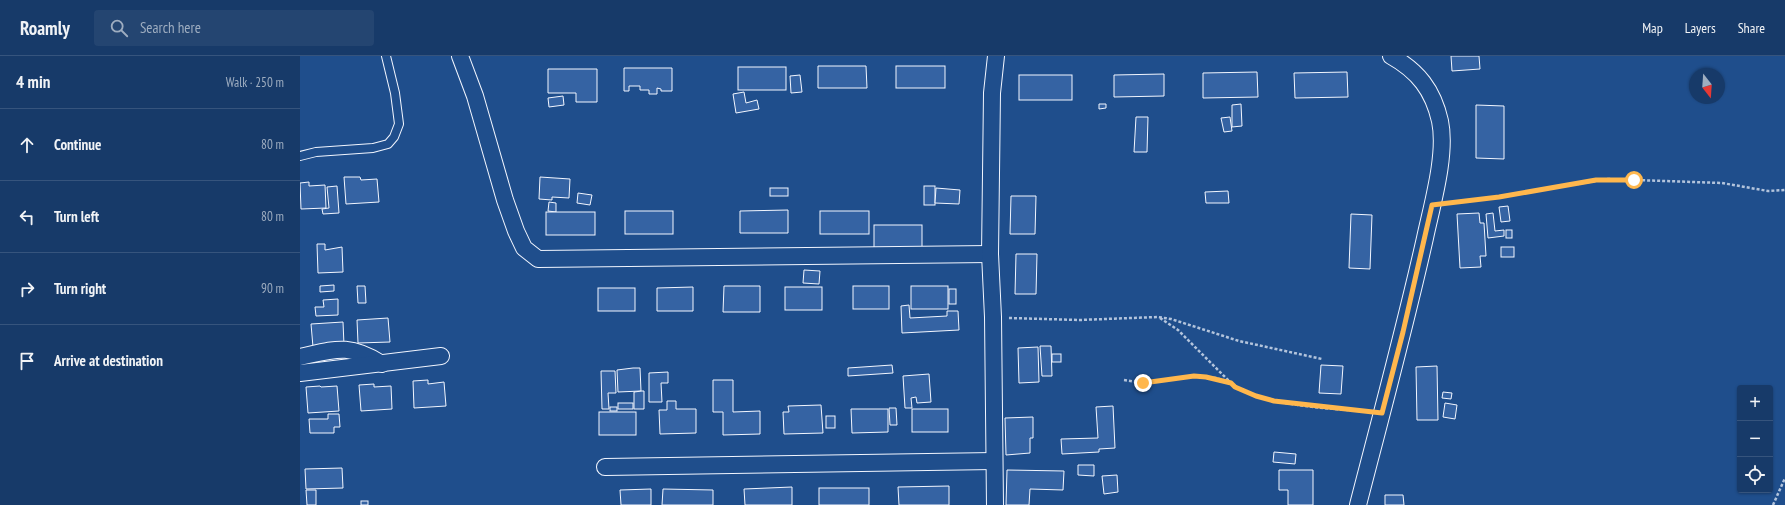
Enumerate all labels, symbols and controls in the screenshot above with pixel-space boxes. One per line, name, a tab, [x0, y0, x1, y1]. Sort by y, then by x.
search box	[94, 10, 374, 46]
text: Roamly	[20, 16, 70, 40]
icon: search	[108, 17, 130, 39]
text: Search here	[140, 18, 201, 37]
text: Map	[1642, 19, 1663, 37]
text: Layers	[1685, 19, 1716, 37]
text: Share	[1738, 19, 1765, 37]
north arrow	[1689, 68, 1725, 104]
text: 4 min	[16, 71, 50, 93]
text: Walk · 250 m	[226, 74, 284, 91]
icon: ahead	[16, 134, 38, 156]
text: Continue	[54, 135, 101, 154]
text: 80 m	[261, 136, 284, 153]
route start	[1625, 171, 1643, 189]
icon: left	[16, 206, 38, 228]
text: Turn left	[54, 207, 99, 226]
text: 80 m	[261, 208, 284, 225]
icon: right	[16, 278, 38, 300]
text: Turn right	[54, 279, 106, 298]
text: 90 m	[261, 280, 284, 297]
icon: arrive	[16, 350, 38, 372]
text: Arrive at destination	[54, 351, 163, 370]
route end	[1134, 374, 1152, 392]
map controls	[1737, 385, 1773, 493]
button: +	[1737, 385, 1773, 421]
button: −	[1737, 421, 1773, 457]
button: locate	[1737, 457, 1773, 493]

